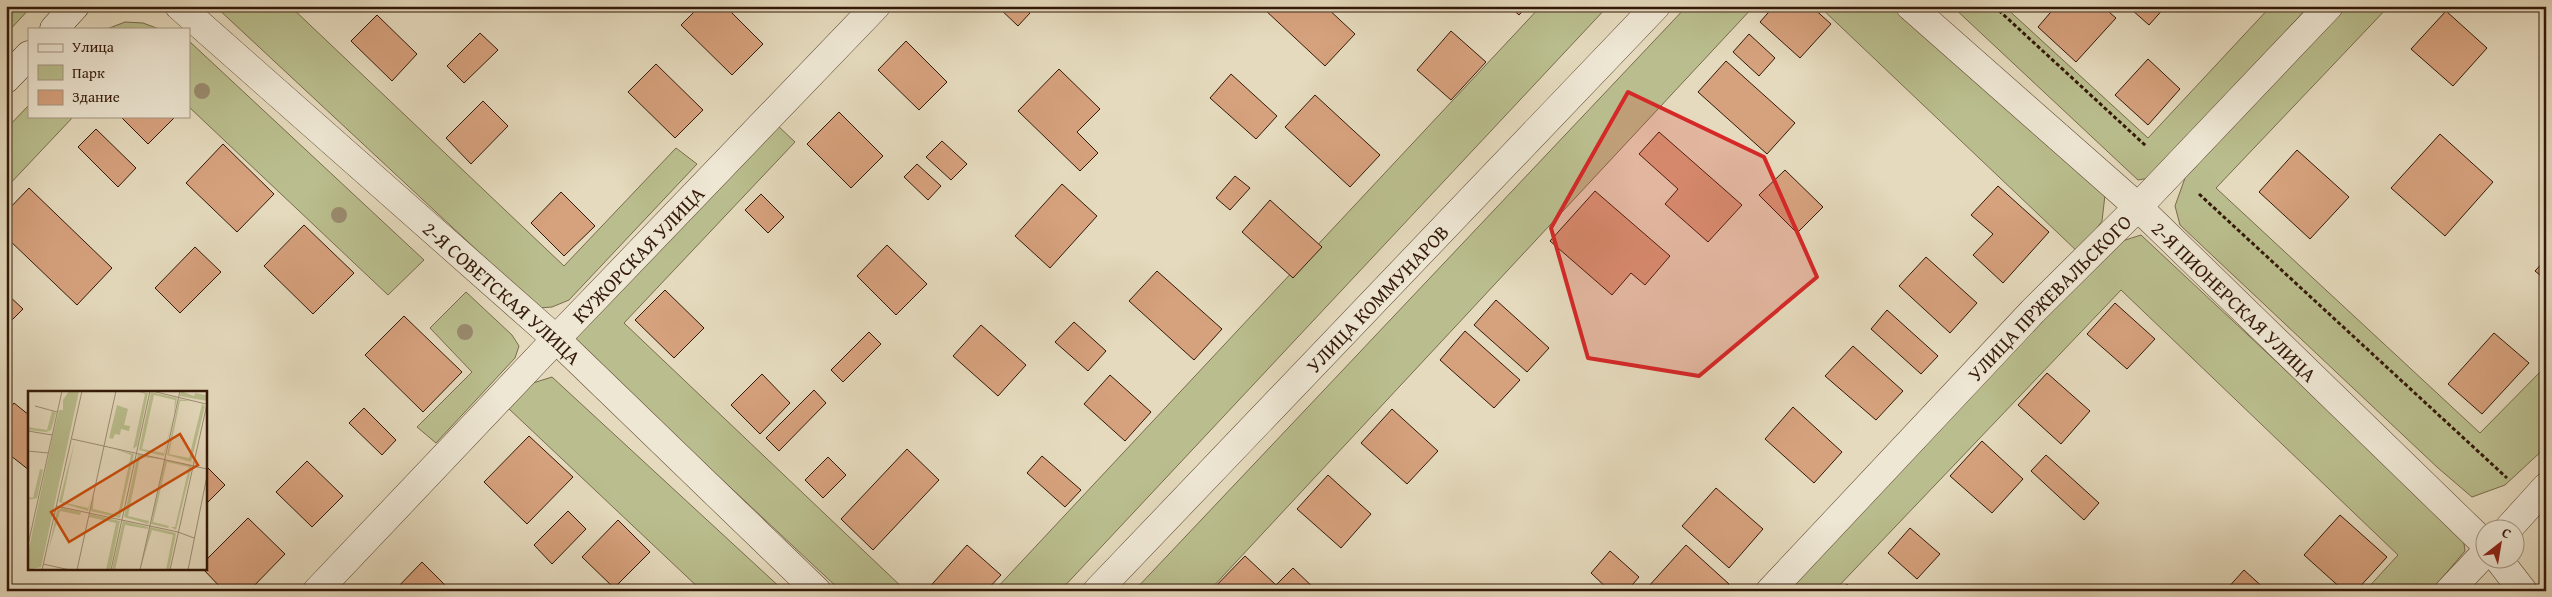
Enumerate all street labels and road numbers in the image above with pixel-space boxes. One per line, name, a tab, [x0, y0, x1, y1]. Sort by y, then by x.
street label: КУЖОРСКАЯ УЛИЦА	[565, 179, 710, 329]
street label: УЛИЦА ПРЖЕВАЛЬСКОГО	[1960, 207, 2138, 387]
street label: 2-Я СОВЕТСКАЯ УЛИЦА	[417, 214, 588, 371]
street label: 2-Я ПИОНЕРСКАЯ УЛИЦА	[2146, 214, 2324, 388]
street label: УЛИЦА КОММУНАРОВ	[1299, 217, 1455, 379]

